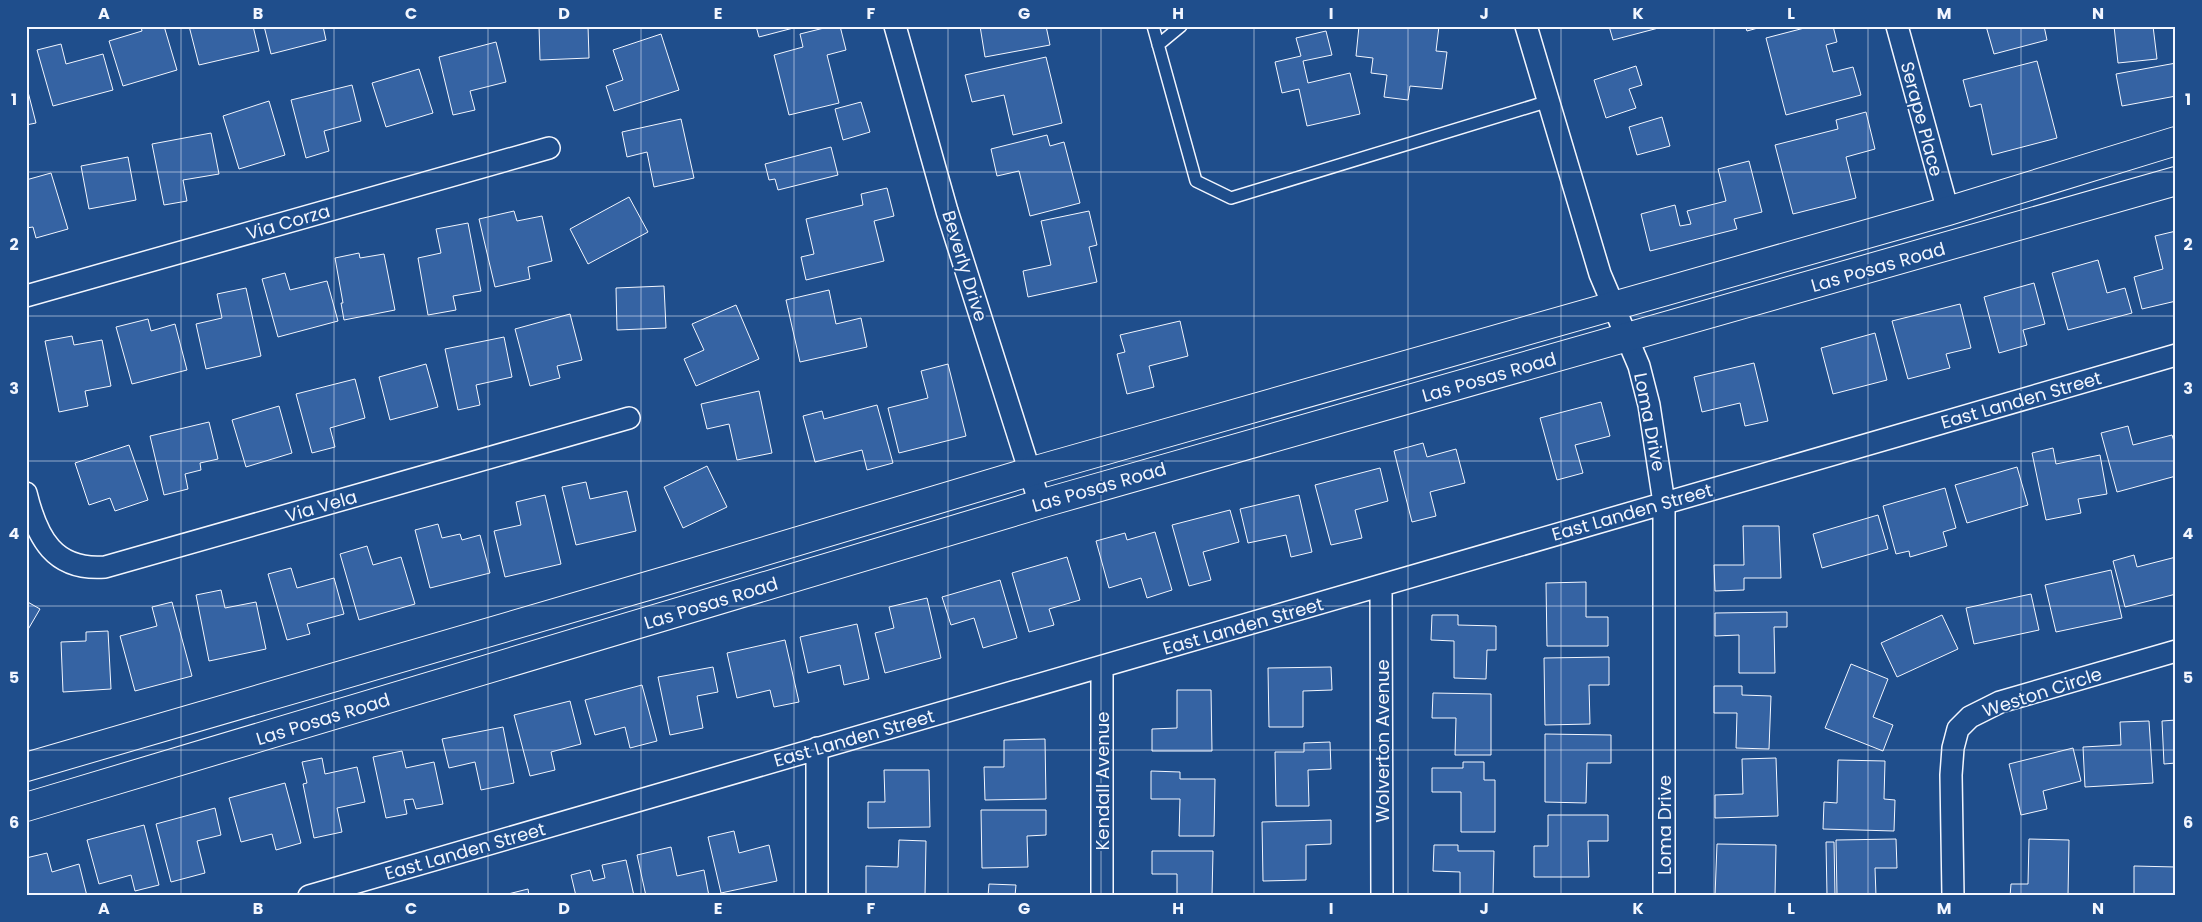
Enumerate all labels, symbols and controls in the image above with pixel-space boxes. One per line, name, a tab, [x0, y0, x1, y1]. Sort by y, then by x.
text: A	[98, 2, 110, 25]
text: B	[253, 2, 263, 25]
text: C	[405, 2, 417, 25]
text: D	[558, 2, 570, 25]
text: E	[714, 2, 722, 25]
text: F	[867, 2, 876, 25]
text: G	[1018, 2, 1030, 25]
text: H	[1172, 2, 1184, 25]
text: I	[1329, 2, 1333, 25]
text: J	[1479, 2, 1489, 25]
text: K	[1632, 2, 1644, 25]
text: L	[1787, 2, 1795, 25]
text: M	[1937, 2, 1951, 25]
text: N	[2092, 2, 2104, 25]
street label: Serape Place	[1895, 59, 1949, 179]
text: 1	[11, 88, 17, 111]
text: 1	[2185, 88, 2191, 111]
street label: Via Corza	[243, 198, 333, 246]
street label: Beverly Drive	[936, 208, 994, 324]
text: 2	[9, 233, 19, 256]
text: 2	[2183, 233, 2193, 256]
street label: Las Posas Road	[1808, 236, 1948, 298]
street label: Las Posas Road	[1419, 346, 1559, 408]
street label: East Landen Street	[1938, 365, 2104, 435]
street label: Loma Drive	[1628, 371, 1672, 473]
text: 3	[9, 377, 19, 400]
text: 3	[2183, 377, 2193, 400]
street label: Las Posas Road	[1029, 456, 1169, 518]
street label: East Landen Street	[1549, 477, 1715, 547]
street label: Via Vela	[282, 484, 360, 528]
text: 4	[9, 522, 20, 545]
text: 4	[2183, 522, 2194, 545]
street label: Las Posas Road	[641, 571, 781, 635]
street label: East Landen Street	[1160, 591, 1326, 661]
street label: Wolverton Avenue	[1370, 659, 1395, 823]
street label: Weston Circle	[1979, 661, 2105, 723]
text: 5	[9, 666, 19, 689]
text: 5	[2183, 666, 2193, 689]
street label: Las Posas Road	[253, 687, 393, 751]
street label: East Landen Street	[771, 703, 937, 773]
street label: Kendall Avenue	[1090, 711, 1115, 851]
street label: Loma Drive	[1652, 775, 1677, 875]
text: 6	[9, 811, 19, 834]
text: 6	[2183, 811, 2193, 834]
street label: East Landen Street	[382, 816, 548, 886]
text: A	[98, 897, 110, 920]
text: B	[253, 897, 263, 920]
text: C	[405, 897, 417, 920]
text: D	[558, 897, 570, 920]
text: E	[714, 897, 722, 920]
text: F	[867, 897, 876, 920]
text: G	[1018, 897, 1030, 920]
text: H	[1172, 897, 1184, 920]
text: I	[1329, 897, 1333, 920]
text: J	[1479, 897, 1489, 920]
text: K	[1632, 897, 1644, 920]
text: L	[1787, 897, 1795, 920]
text: M	[1937, 897, 1951, 920]
text: N	[2092, 897, 2104, 920]

